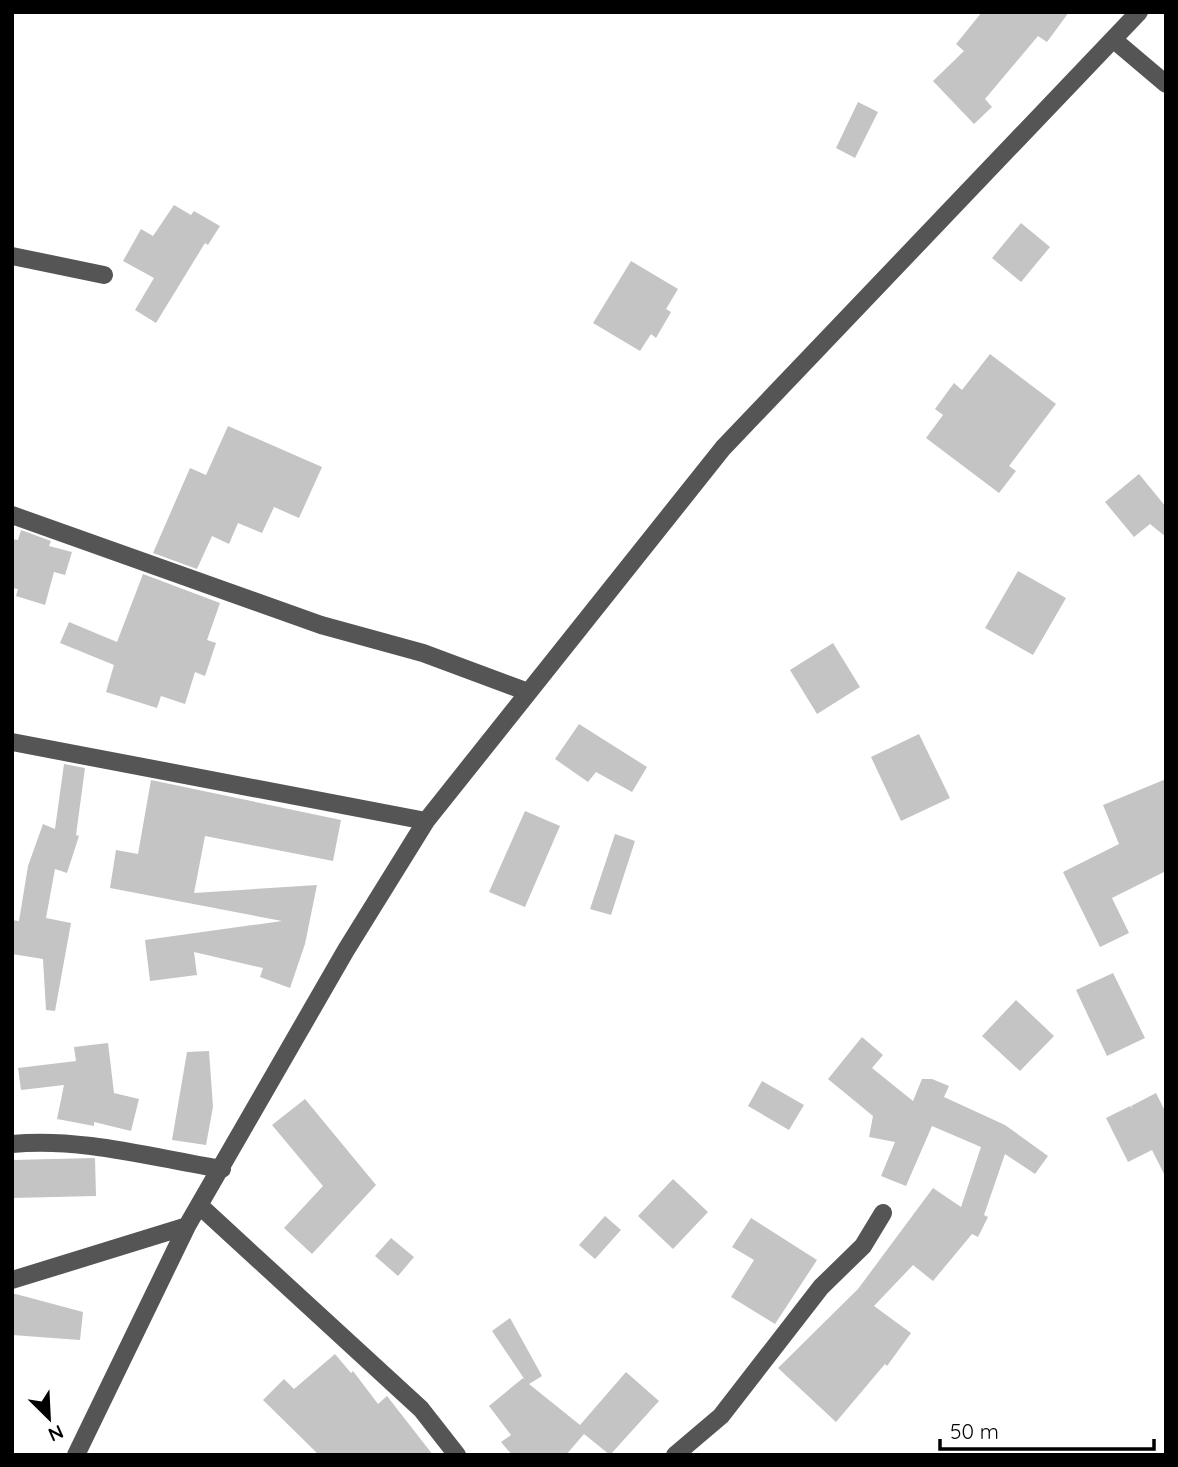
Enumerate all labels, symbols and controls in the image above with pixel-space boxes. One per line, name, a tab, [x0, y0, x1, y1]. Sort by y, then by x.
north arrow	[14, 1383, 84, 1453]
scale bar	[940, 1408, 1154, 1452]
text: 50 m	[950, 1418, 999, 1444]
text: N	[45, 1420, 67, 1447]

